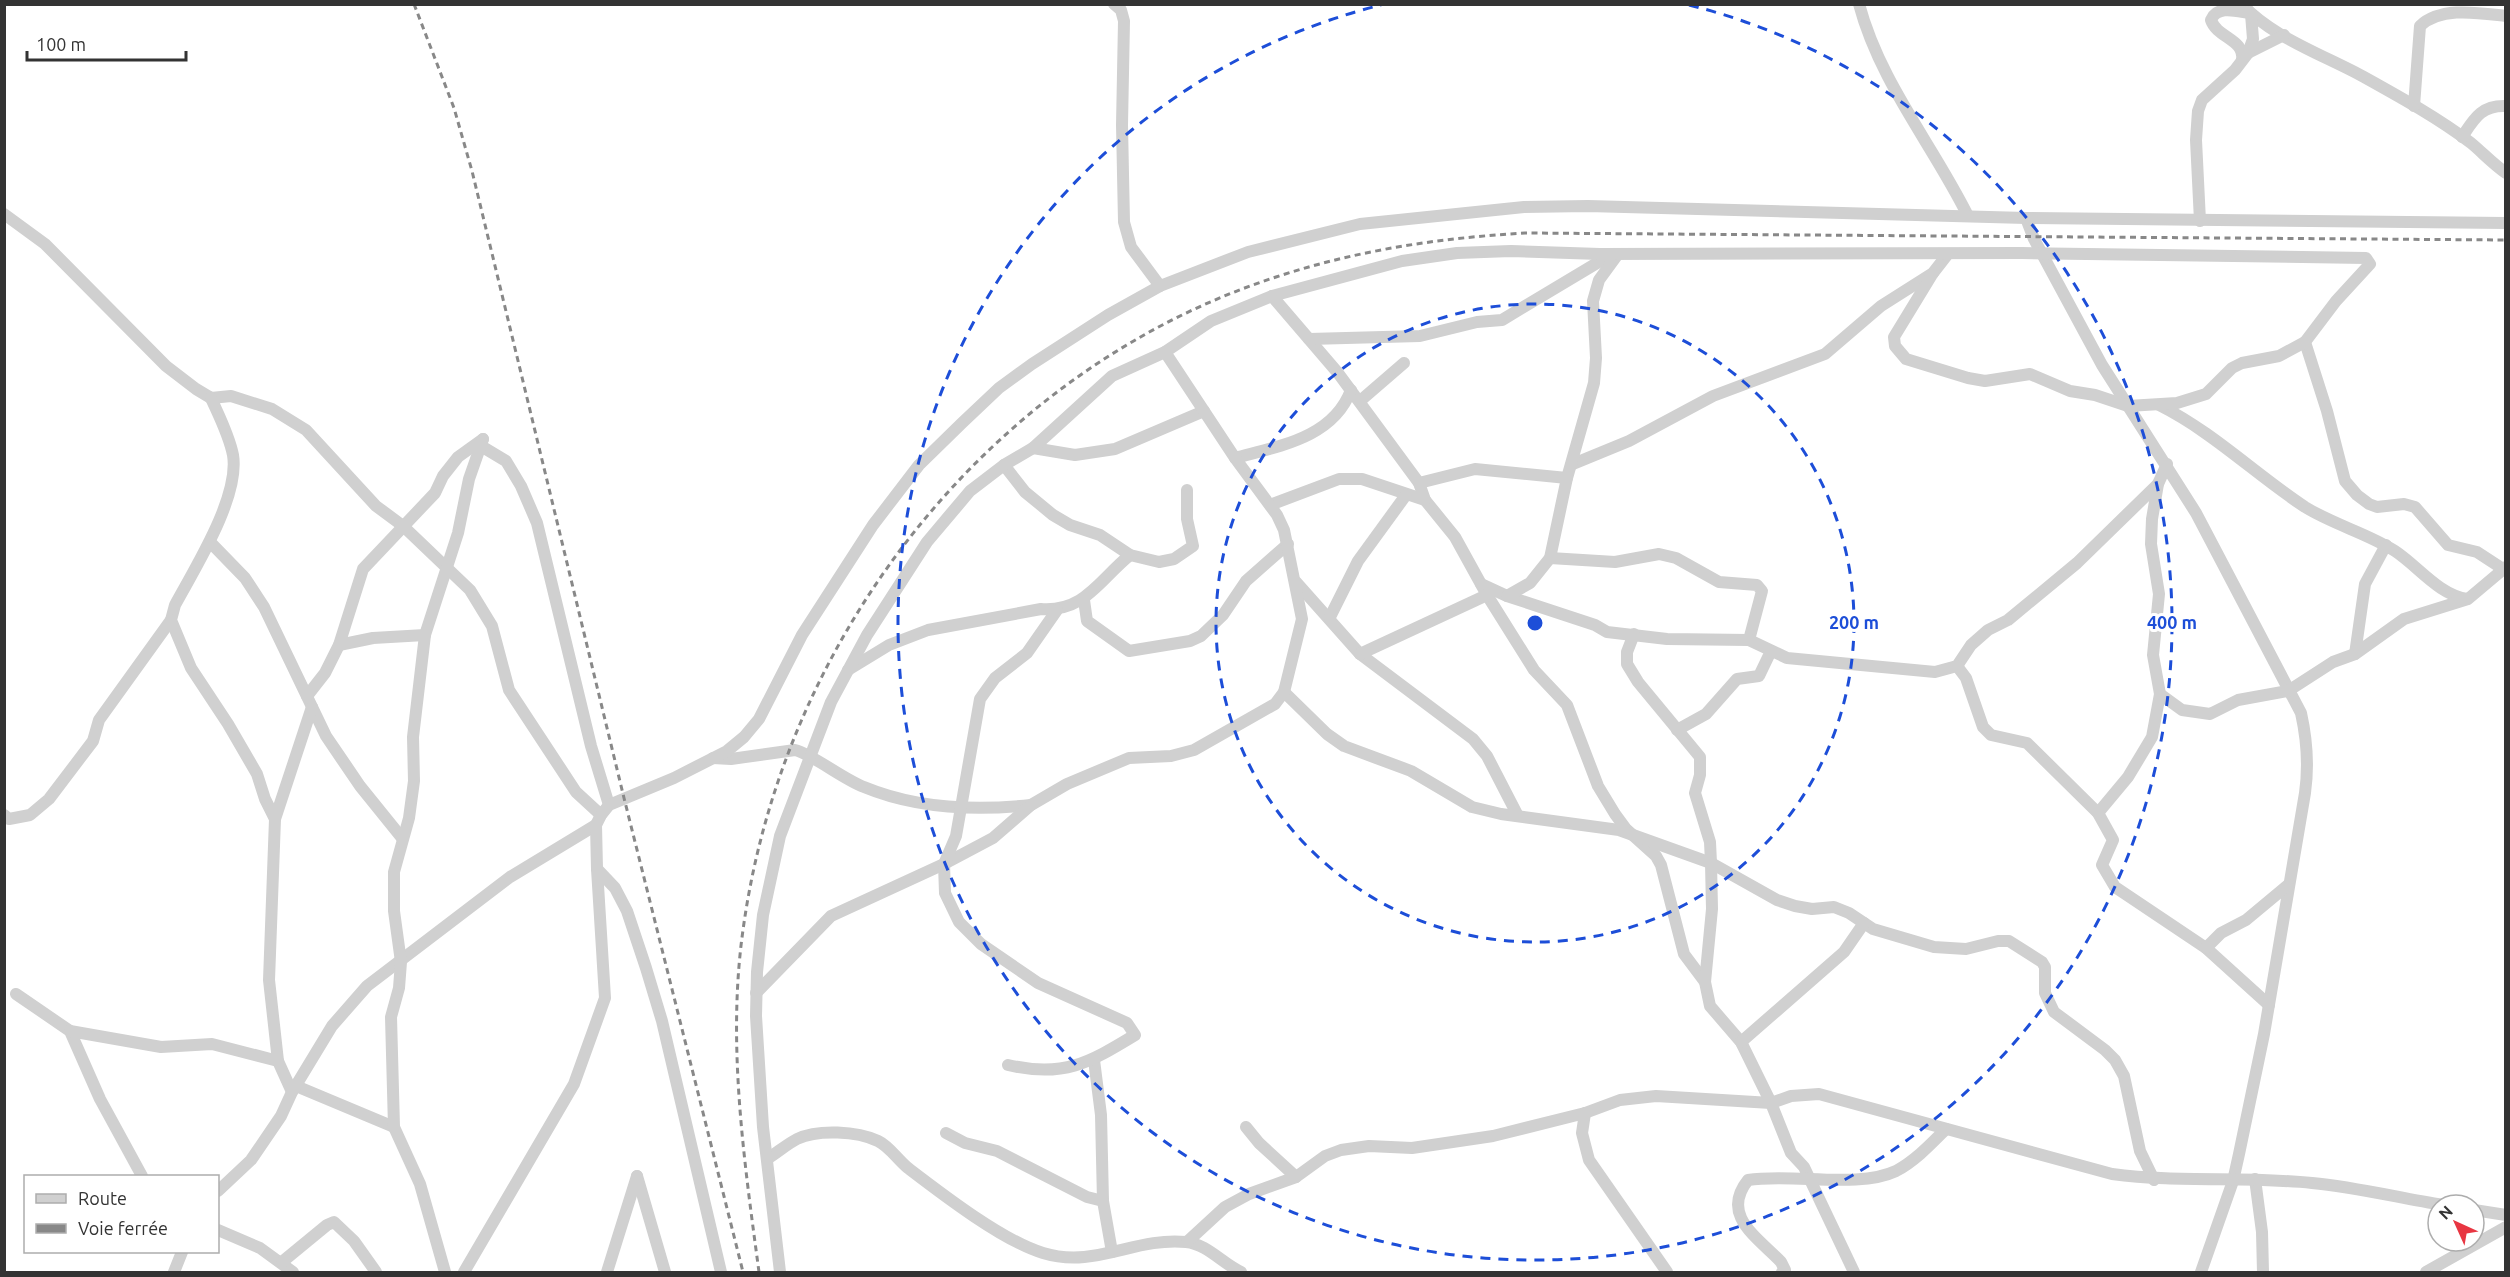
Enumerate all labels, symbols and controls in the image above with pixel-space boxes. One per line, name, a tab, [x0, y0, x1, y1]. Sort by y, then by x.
scale bar	[27, 24, 186, 62]
text: 100 m	[36, 34, 86, 54]
text: 200 m	[1829, 612, 1879, 632]
text: 400 m	[2147, 612, 2197, 632]
centre of rings	[1525, 613, 1545, 633]
legend	[24, 1175, 219, 1253]
text: Route	[78, 1188, 127, 1208]
north arrow	[2426, 1193, 2486, 1253]
text: N	[2435, 1202, 2456, 1223]
text: Voie ferrée	[78, 1218, 168, 1238]

